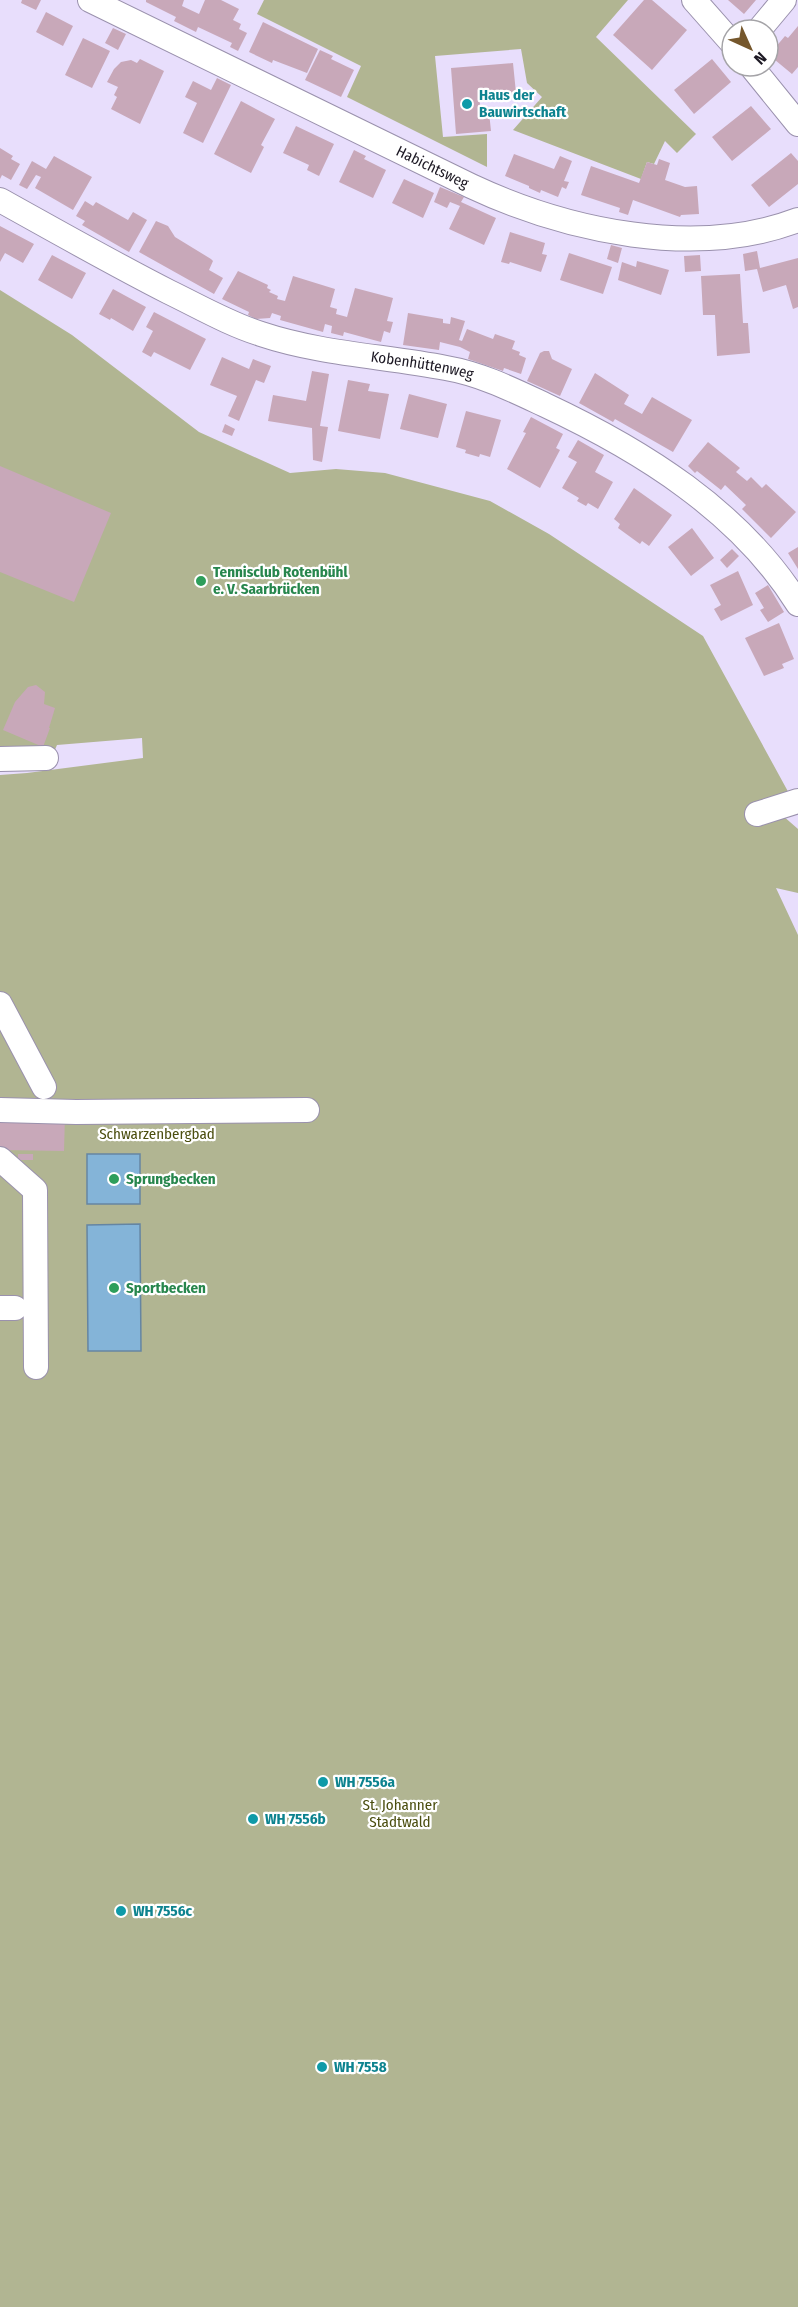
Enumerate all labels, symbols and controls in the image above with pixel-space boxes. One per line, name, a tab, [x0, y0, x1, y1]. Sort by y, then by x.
north arrow	[720, 18, 780, 78]
text: N	[750, 48, 770, 68]
place label: Haus der Bauwirtschaft	[479, 86, 567, 121]
marker: Haus der Bauwirtschaft	[460, 97, 474, 111]
street label: Habichtsweg	[393, 142, 471, 192]
street label: Kobenhüttenweg	[370, 348, 476, 383]
place label: Tennisclub Rotenbühl e. V. Saarbrücken	[213, 563, 348, 598]
marker: Tennisclub Rotenbühl e. V. Saarbrücken	[194, 574, 208, 588]
park label: Schwarzenbergbad	[99, 1125, 215, 1143]
place label: Sprungbecken	[126, 1170, 216, 1188]
marker: Sprungbecken	[107, 1172, 121, 1186]
place label: Sportbecken	[126, 1279, 206, 1297]
marker: Sportbecken	[107, 1281, 121, 1295]
place label: WH 7556a	[335, 1773, 395, 1791]
marker: WH 7556a	[316, 1775, 330, 1789]
park label: St. Johanner Stadtwald	[363, 1796, 438, 1831]
place label: WH 7556b	[265, 1810, 326, 1828]
marker: WH 7556b	[246, 1812, 260, 1826]
place label: WH 7556c	[133, 1902, 192, 1920]
marker: WH 7556c	[114, 1904, 128, 1918]
place label: WH 7558	[334, 2058, 387, 2076]
marker: WH 7558	[315, 2060, 329, 2074]

